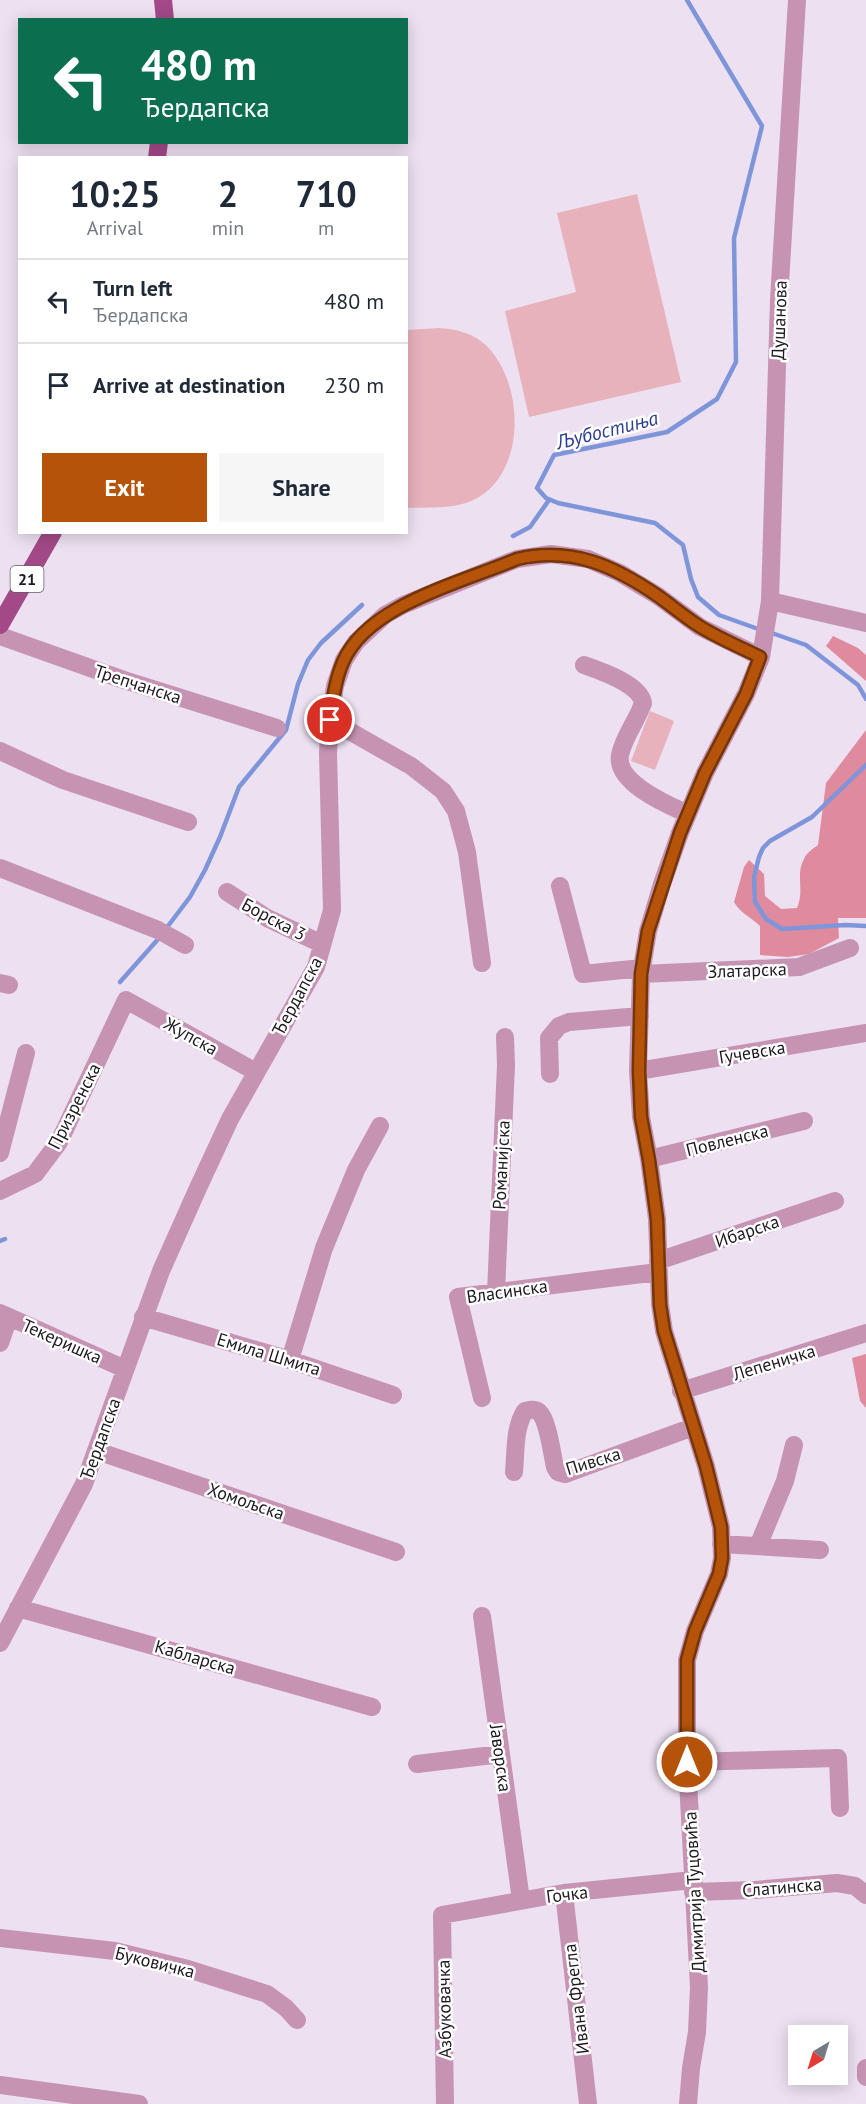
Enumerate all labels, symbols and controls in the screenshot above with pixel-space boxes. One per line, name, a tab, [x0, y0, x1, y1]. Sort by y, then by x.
text: 480 m	[141, 37, 257, 92]
icon: left	[42, 42, 120, 120]
text: Ђердапска	[141, 90, 270, 124]
text: 10:25	[69, 170, 161, 217]
text: 2	[218, 170, 238, 217]
text: 710	[296, 170, 357, 217]
text: Arrival	[87, 215, 143, 241]
text: min	[212, 215, 244, 241]
text: m	[318, 215, 334, 241]
text: Turn left	[93, 274, 173, 302]
street label: Душанова	[766, 280, 792, 360]
icon: left	[42, 285, 75, 318]
text: 480 m	[324, 287, 384, 315]
text: Ђердапска	[93, 302, 188, 328]
icon: arrive	[42, 369, 75, 402]
text: Arrive at destination	[93, 371, 285, 399]
text: 230 m	[324, 371, 384, 399]
water label: Љубостиња	[552, 405, 661, 455]
button: Exit	[42, 453, 207, 522]
button: Share	[219, 453, 384, 522]
road number: 21	[10, 566, 44, 592]
street label: Трепчанска	[92, 659, 184, 709]
pin	[304, 694, 355, 745]
icon: arrive	[313, 703, 346, 736]
street label: Борска 3	[238, 893, 310, 945]
street label: Ђердапска	[267, 953, 327, 1039]
street label: Златарска	[707, 957, 787, 983]
street label: Жупска	[159, 1011, 222, 1060]
street label: Гучевска	[717, 1035, 787, 1069]
street label: Призренска	[43, 1059, 105, 1153]
street label: Повленска	[683, 1119, 771, 1161]
street label: Романијска	[487, 1120, 515, 1210]
street label: Ибарска	[712, 1209, 782, 1253]
street label: Власинска	[465, 1274, 549, 1308]
street label: Текеришка	[19, 1313, 105, 1369]
street label: Емила Шмита	[214, 1327, 324, 1381]
street label: Лепеничка	[729, 1339, 818, 1386]
street label: Ђердапска	[75, 1395, 125, 1483]
street label: Пивска	[563, 1442, 623, 1480]
street label: Хомољска	[205, 1477, 287, 1525]
street label: Кабларска	[152, 1635, 238, 1679]
street label: Јаворска	[485, 1722, 517, 1793]
position arrow	[655, 1730, 719, 1794]
street label: Димитрија Туцовића	[678, 1811, 710, 1973]
street label: Слатинска	[741, 1872, 823, 1902]
street label: Гочка	[545, 1880, 589, 1908]
street label: Буковичка	[113, 1941, 197, 1983]
street label: Ивана Фрегла	[558, 1943, 594, 2055]
street label: Азбуковачка	[432, 1960, 456, 2058]
north arrow	[788, 2025, 848, 2085]
map controls	[788, 2025, 848, 2085]

